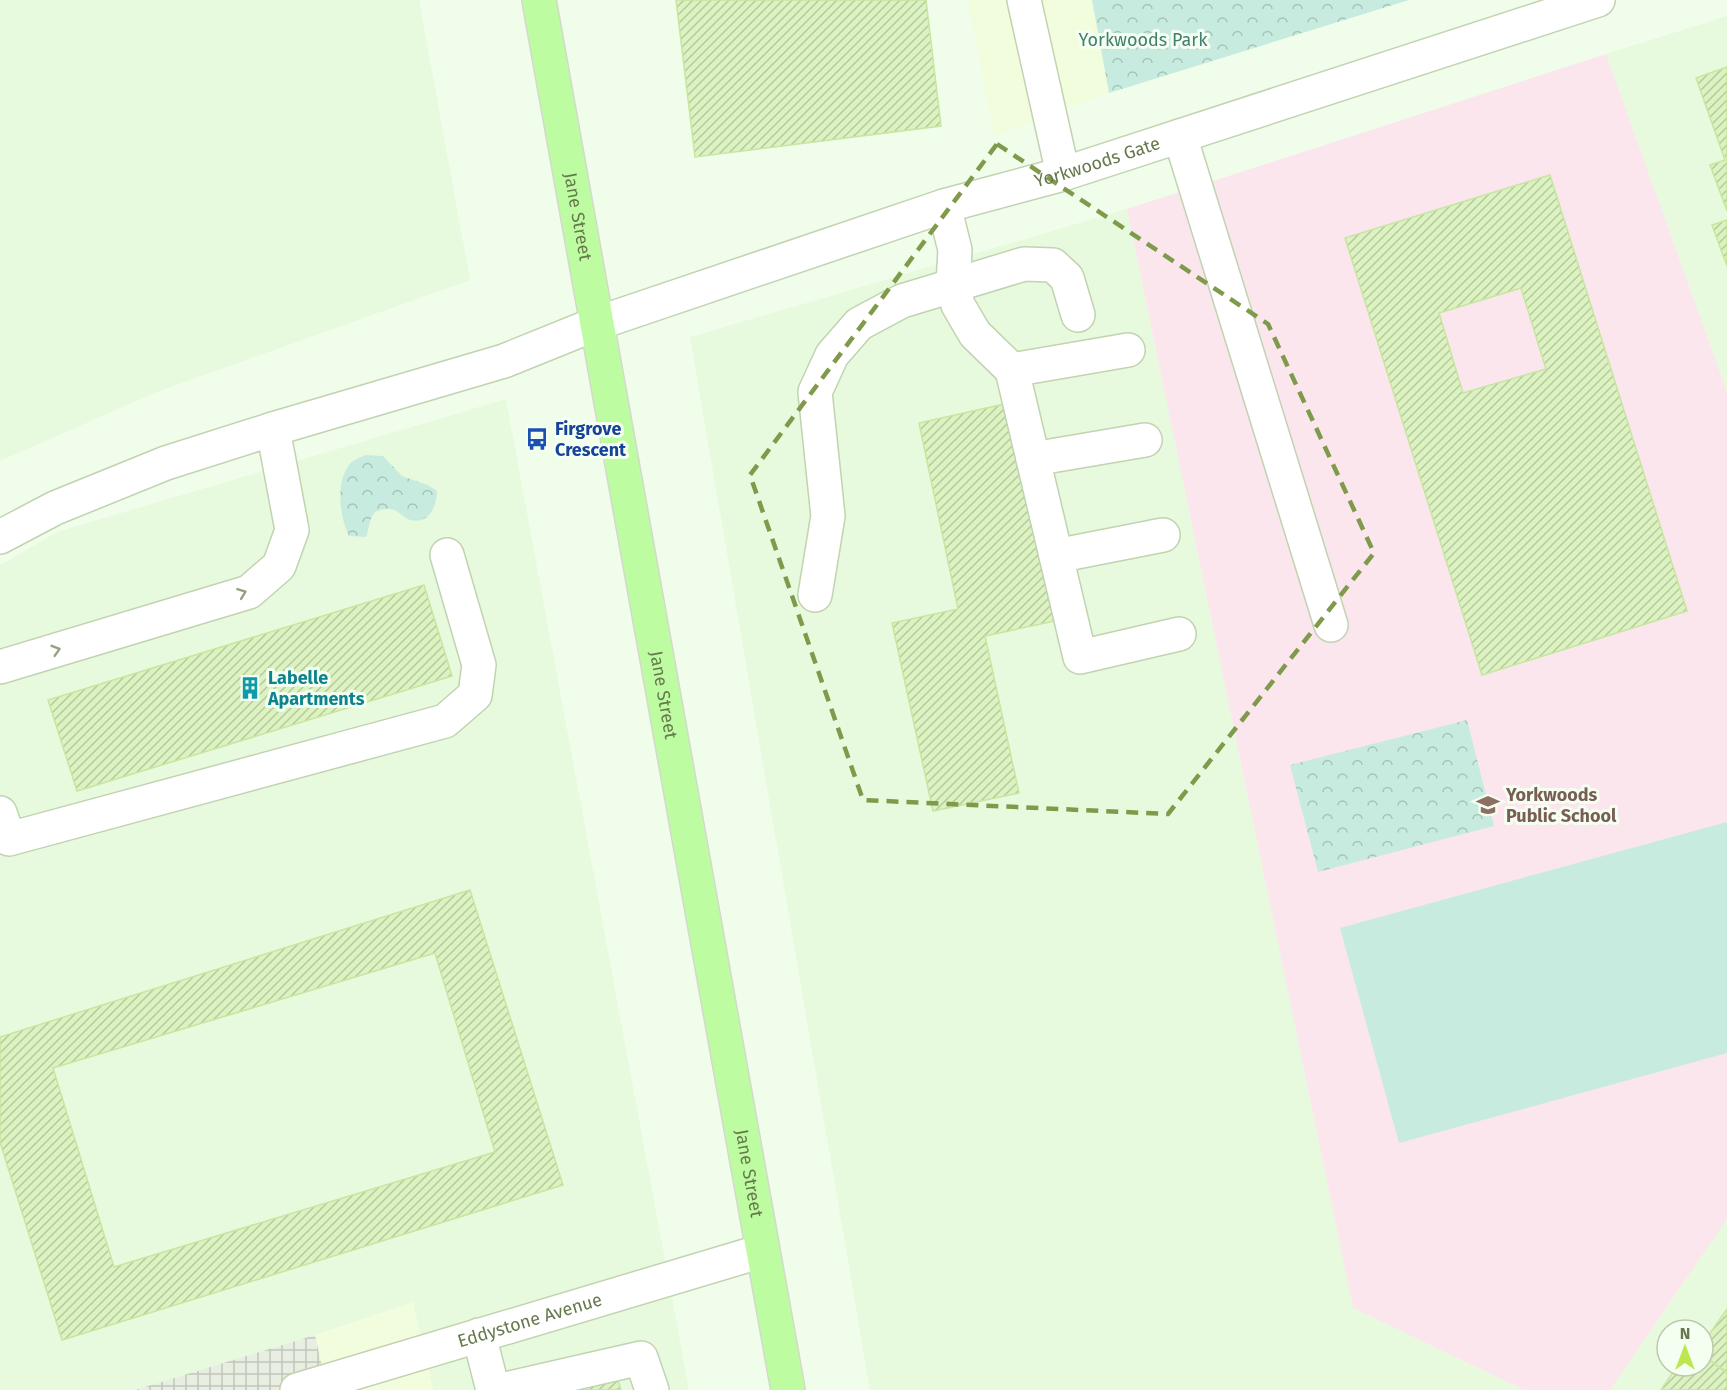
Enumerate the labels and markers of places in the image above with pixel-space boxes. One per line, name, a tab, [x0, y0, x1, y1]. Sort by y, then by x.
place label: Firgrove Crescent	[555, 418, 627, 461]
bus stop icon: Firgrove Crescent	[524, 426, 550, 452]
place label: Labelle Apartments	[267, 667, 365, 710]
building icon: Labelle Apartments	[237, 675, 263, 701]
place label: Yorkwoods Public School	[1505, 784, 1617, 827]
school or university icon: Yorkwoods Public School	[1475, 792, 1501, 818]

